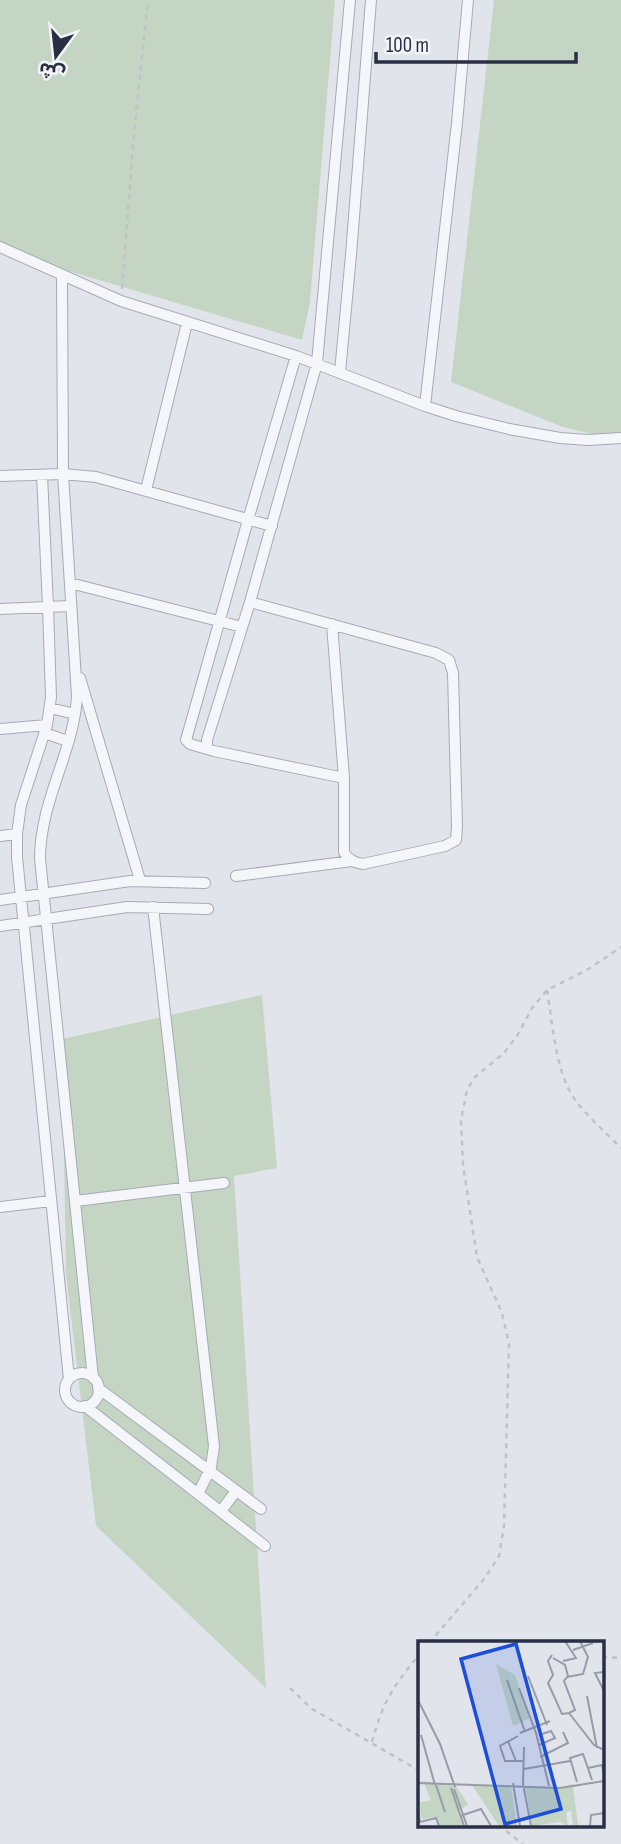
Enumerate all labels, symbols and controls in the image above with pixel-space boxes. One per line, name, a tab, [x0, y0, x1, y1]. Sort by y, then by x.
north arrow	[21, 21, 91, 91]
scale bar	[376, 21, 576, 65]
text: 100 m	[386, 33, 429, 58]
text: ش	[36, 56, 68, 85]
inset map	[418, 1641, 604, 1826]

